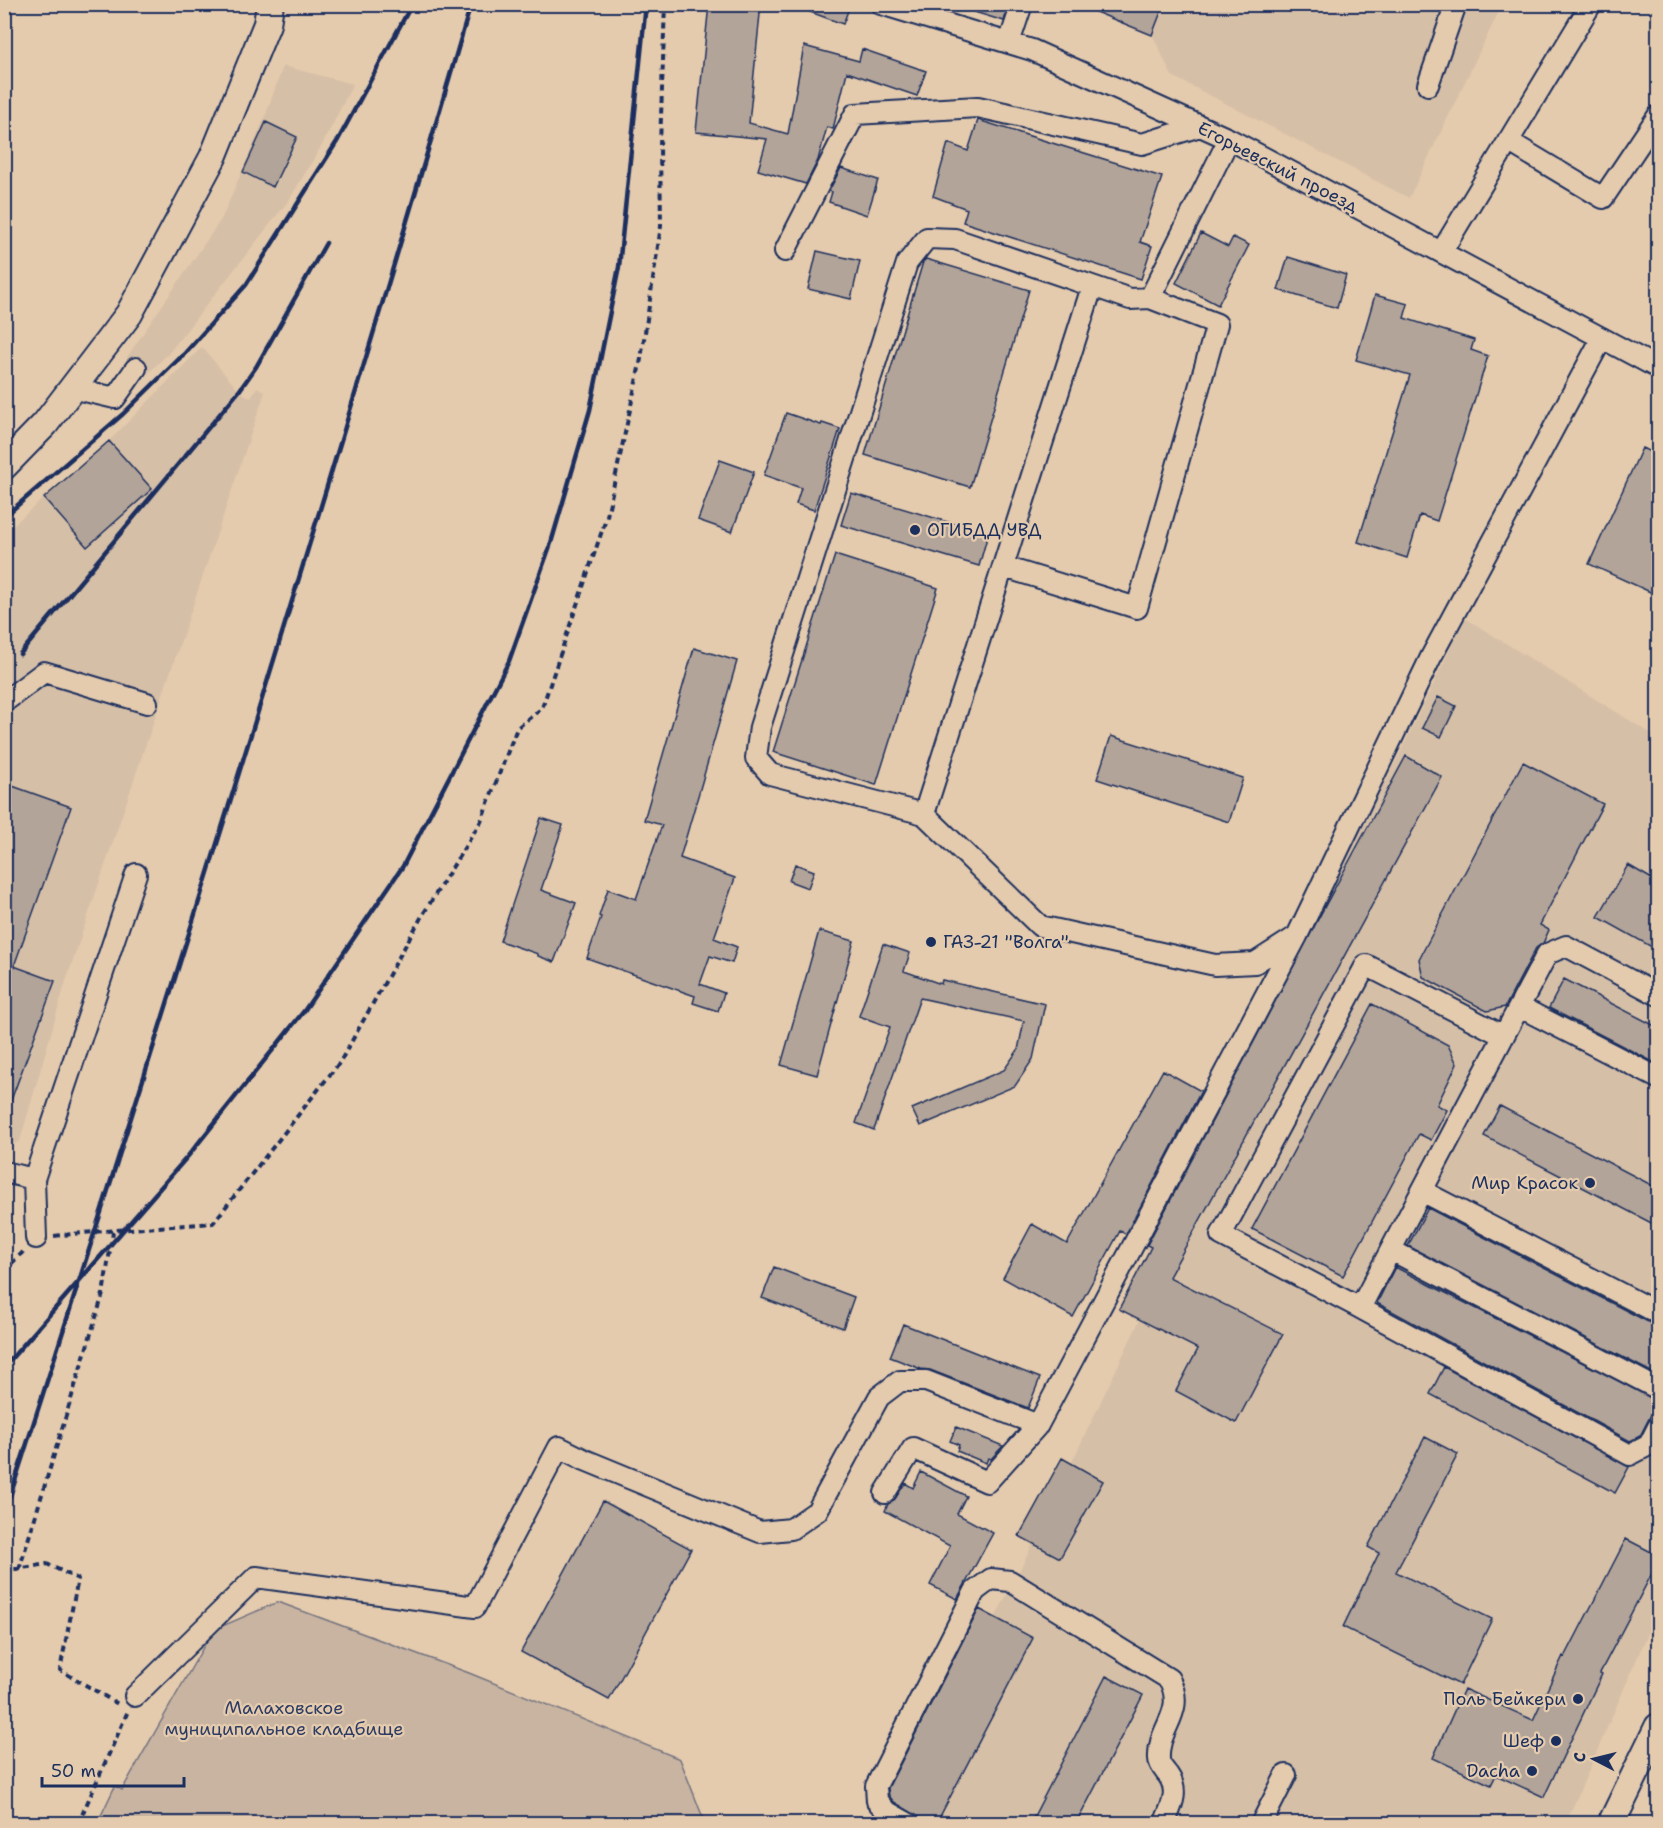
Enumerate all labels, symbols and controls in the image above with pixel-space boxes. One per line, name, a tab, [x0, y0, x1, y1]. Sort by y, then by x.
street label: Егорьевский проезд	[1194, 116, 1363, 218]
place label: ОГИБДД УВД	[927, 518, 1042, 542]
marker: ОГИБДД УВД	[908, 523, 922, 537]
place label: ГАЗ-21 "Волга"	[943, 930, 1069, 954]
marker: ГАЗ-21 "Волга"	[924, 935, 938, 949]
place label: Мир Красок	[1471, 1171, 1578, 1195]
marker: Мир Красок	[1583, 1176, 1597, 1190]
place label: Поль Бейкери	[1444, 1687, 1566, 1711]
marker: Поль Бейкери	[1571, 1692, 1585, 1706]
park label: Малаховское муниципальное кладбище	[165, 1696, 403, 1741]
place label: Шеф	[1503, 1729, 1544, 1753]
north arrow	[1564, 1729, 1624, 1789]
marker: Шеф	[1549, 1734, 1563, 1748]
scale bar	[42, 1750, 184, 1788]
text: С	[1569, 1751, 1591, 1763]
text: 50 m	[51, 1759, 96, 1783]
place label: Dacha	[1466, 1759, 1520, 1783]
marker: Dacha	[1525, 1764, 1539, 1778]

